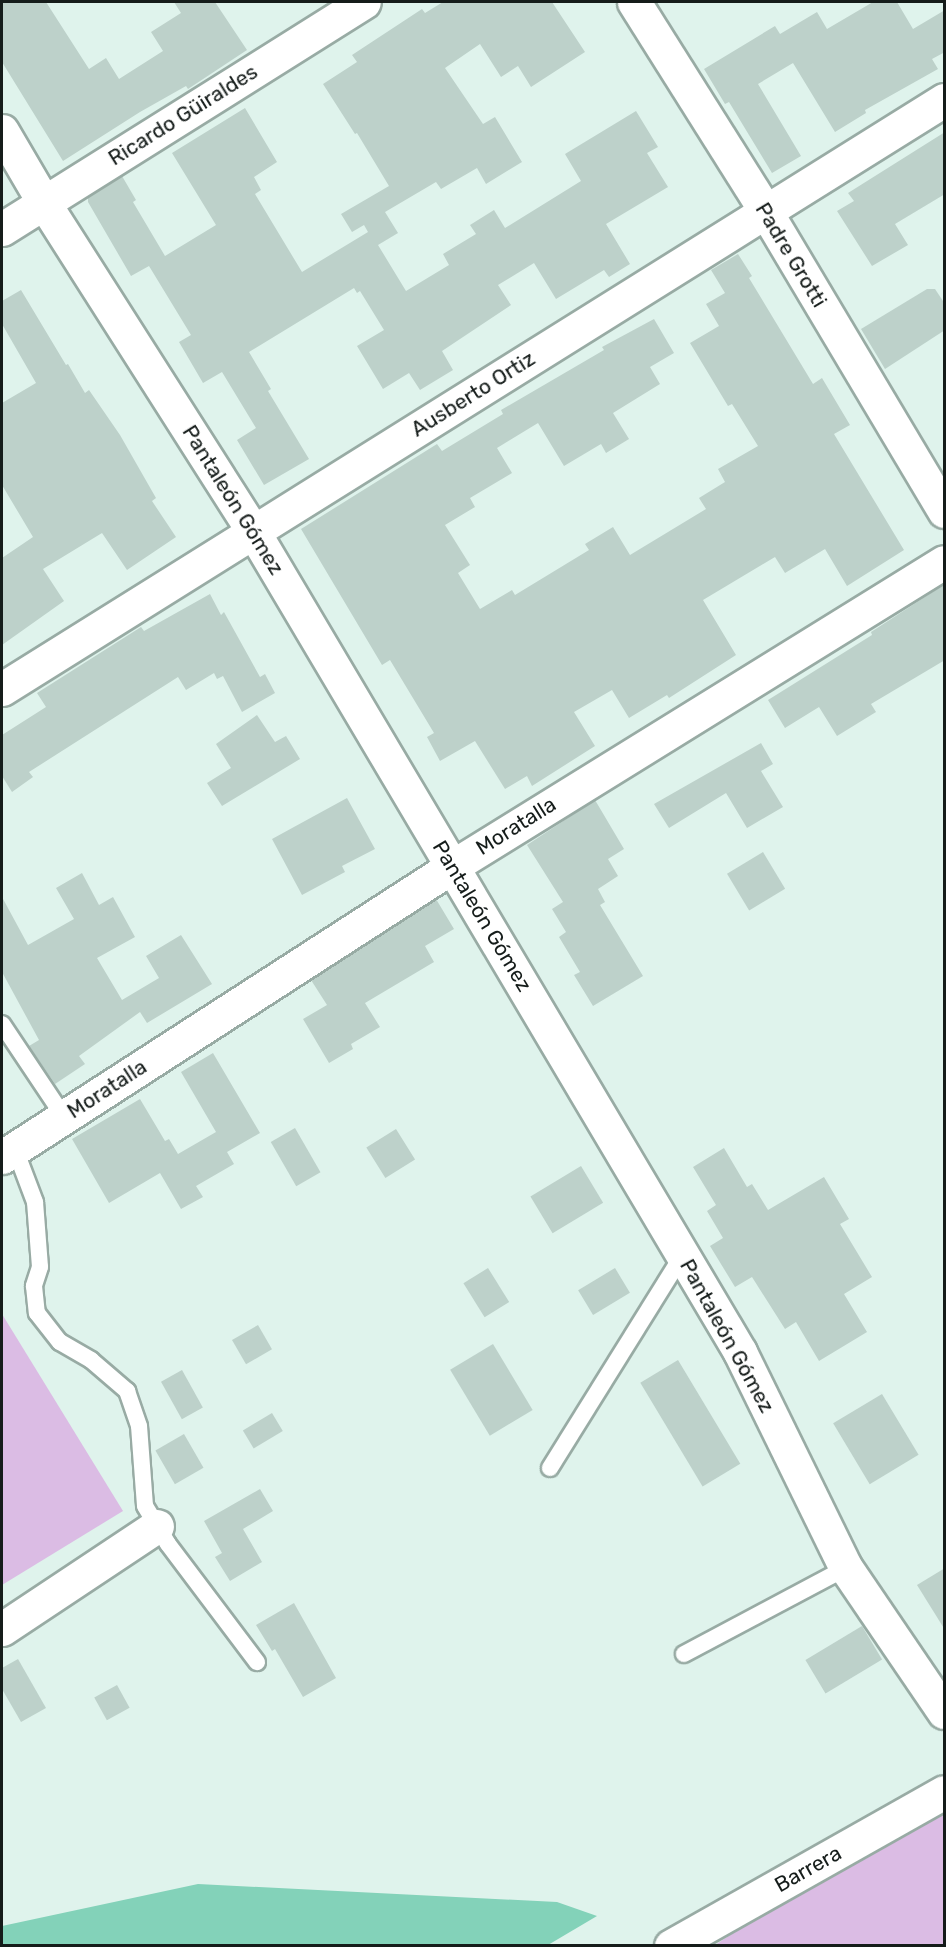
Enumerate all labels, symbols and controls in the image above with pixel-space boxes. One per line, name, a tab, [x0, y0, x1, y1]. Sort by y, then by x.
street label: Ricardo Güiraldes	[104, 59, 262, 171]
street label: Padre Grotti	[750, 198, 832, 312]
street label: Ausberto Ortiz	[406, 346, 540, 442]
street label: Pantaleón Gómez	[177, 421, 289, 579]
street label: Moratalla	[471, 792, 561, 860]
street label: Pantaleón Gómez	[427, 836, 537, 996]
street label: Moratalla	[63, 1054, 151, 1124]
street label: Pantaleón Gómez	[674, 1255, 780, 1417]
street label: Barrera	[770, 1840, 846, 1898]

